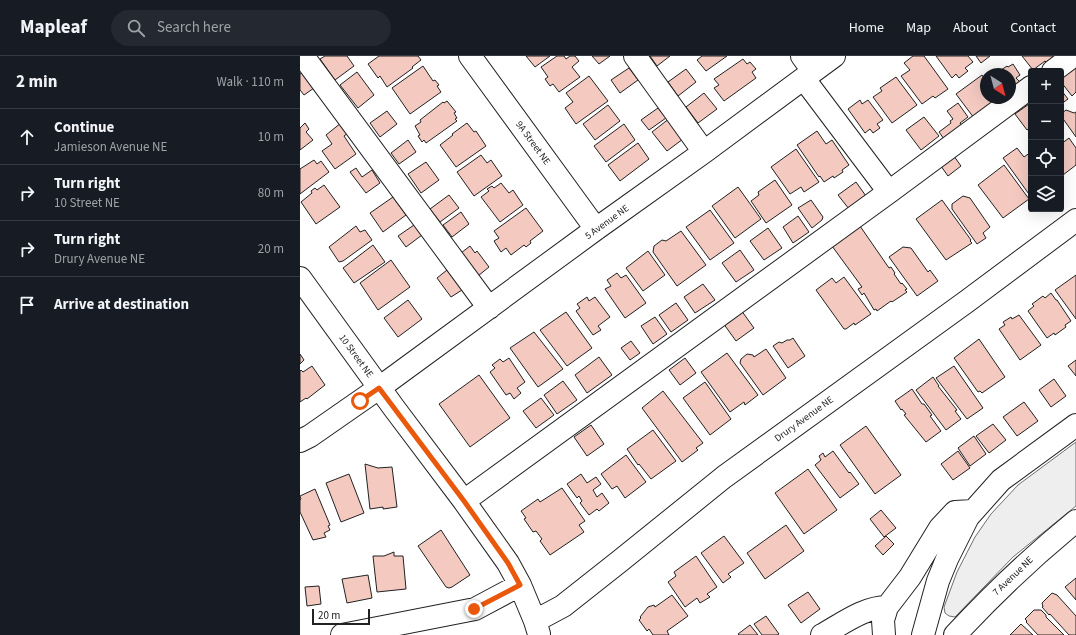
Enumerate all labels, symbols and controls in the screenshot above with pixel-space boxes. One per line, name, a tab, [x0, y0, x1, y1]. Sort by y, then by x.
search box	[111, 10, 391, 46]
text: Mapleaf	[20, 14, 87, 41]
icon: search	[125, 17, 147, 39]
text: Search here	[157, 17, 231, 38]
text: Home	[849, 18, 884, 38]
text: Map	[906, 18, 931, 38]
text: About	[953, 18, 988, 38]
text: Contact	[1010, 18, 1056, 38]
north arrow	[980, 68, 1016, 104]
map controls	[1028, 68, 1064, 212]
button: +	[1028, 68, 1064, 104]
text: 2 min	[16, 70, 57, 94]
text: Walk · 110 m	[216, 73, 284, 91]
button: −	[1028, 104, 1064, 140]
text: Continue	[54, 117, 114, 138]
street label: 9A Street NE	[512, 118, 554, 168]
icon: ahead	[16, 126, 38, 148]
text: 10 m	[258, 128, 284, 146]
text: Jamieson Avenue NE	[54, 138, 167, 156]
button: locate	[1028, 140, 1064, 176]
text: Turn right	[54, 173, 120, 194]
button: layers	[1028, 176, 1064, 212]
icon: right	[16, 182, 38, 204]
text: 80 m	[258, 184, 284, 202]
text: 10 Street NE	[54, 194, 120, 212]
street label: 5 Avenue NE	[582, 201, 632, 243]
text: Turn right	[54, 229, 120, 250]
icon: right	[16, 238, 38, 260]
text: 20 m	[258, 240, 284, 258]
text: Drury Avenue NE	[54, 250, 145, 268]
icon: arrive	[16, 294, 38, 316]
text: Arrive at destination	[54, 294, 189, 315]
street label: 10 Street NE	[335, 331, 377, 381]
route start	[351, 392, 369, 410]
street label: Drury Avenue NE	[772, 393, 836, 445]
street label: 7 Avenue NE	[990, 553, 1036, 599]
route end	[465, 600, 483, 618]
scale bar	[312, 607, 370, 626]
text: 20 m	[318, 608, 340, 623]

